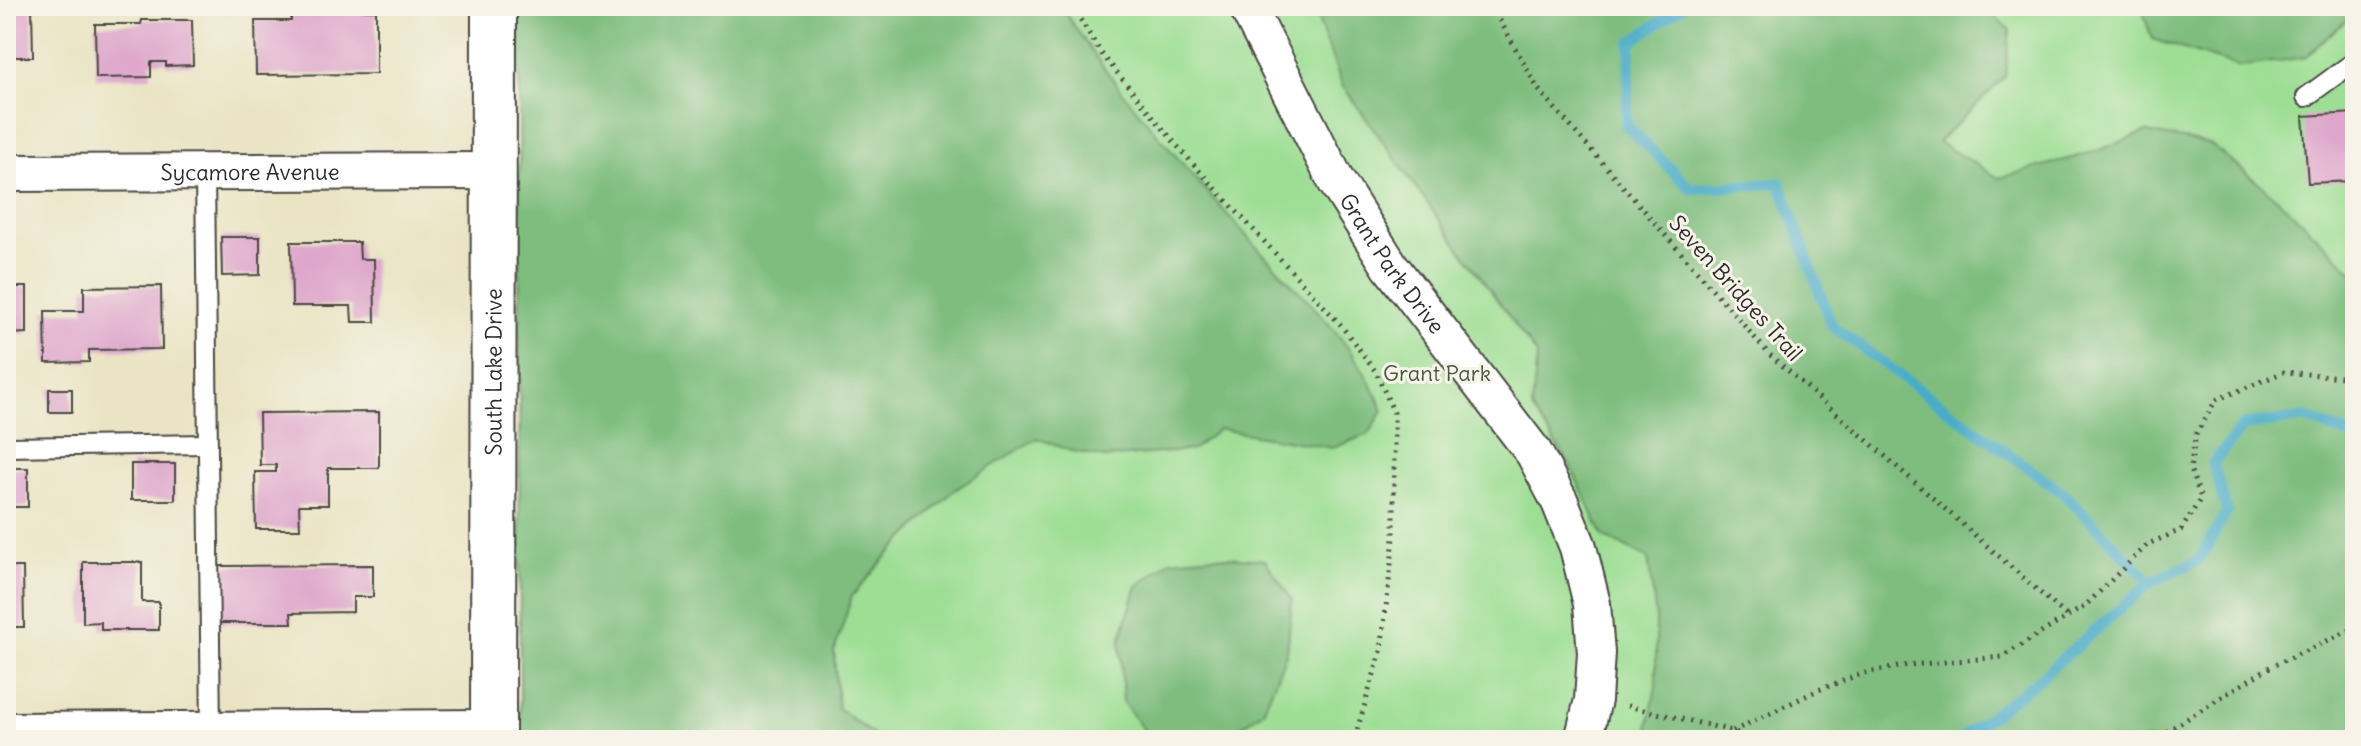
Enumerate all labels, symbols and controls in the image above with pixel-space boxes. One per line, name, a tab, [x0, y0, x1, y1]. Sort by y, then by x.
street label: Sycamore Avenue	[160, 158, 340, 186]
street label: Grant Park Drive	[1333, 188, 1451, 339]
street label: Seven Bridges Trail	[1663, 209, 1809, 367]
street label: South Lake Drive	[479, 288, 508, 456]
park label: Grant Park	[1383, 359, 1491, 387]

